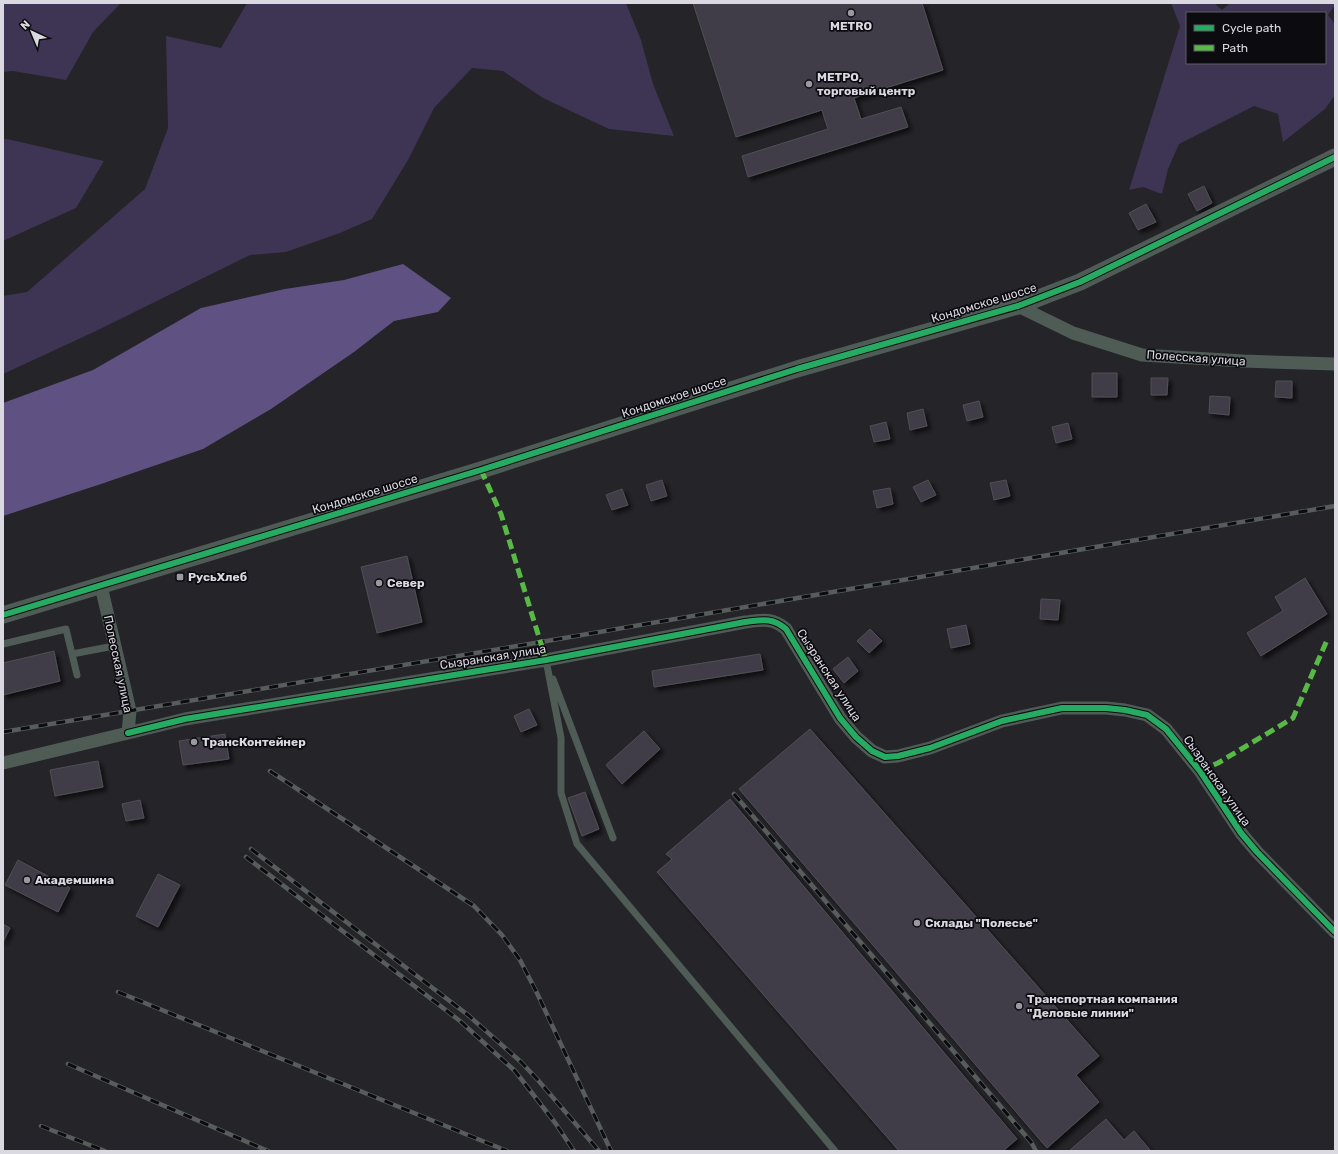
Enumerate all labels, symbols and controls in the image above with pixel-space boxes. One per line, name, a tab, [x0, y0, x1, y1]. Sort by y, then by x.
marker: METRO	[846, 8, 856, 18]
north arrow	[12, 12, 52, 52]
legend	[1186, 12, 1326, 64]
text: N	[18, 18, 33, 33]
place label: METRO	[830, 19, 872, 33]
text: Cycle path	[1222, 21, 1281, 35]
text: Path	[1222, 41, 1248, 55]
place label: МЕТРО, торговый центр	[817, 70, 916, 98]
marker: МЕТРО, торговый центр	[804, 79, 814, 89]
street label: Кондомское шоссе	[930, 280, 1039, 326]
street label: Полесская улица	[1146, 348, 1246, 368]
street label: Кондомское шоссе	[620, 373, 728, 421]
street label: Кондомское шоссе	[311, 471, 420, 517]
place label: РусьХлеб	[188, 570, 247, 584]
marker: РусьХлеб	[175, 572, 185, 582]
place label: Север	[387, 576, 425, 590]
marker: Север	[374, 578, 384, 588]
street label: Полесская улица	[101, 614, 135, 714]
street label: Сызранская улица	[794, 626, 864, 724]
street label: Сызранская улица	[439, 642, 547, 672]
street label: Сызранская улица	[1180, 733, 1254, 829]
place label: ТрансКонтейнер	[202, 735, 306, 749]
marker: ТрансКонтейнер	[189, 737, 199, 747]
place label: Академшина	[35, 873, 114, 887]
marker: Академшина	[22, 875, 32, 885]
place label: Склады "Полесье"	[925, 916, 1038, 930]
marker: Склады "Полесье"	[912, 918, 922, 928]
place label: Транспортная компания "Деловые линии"	[1027, 992, 1178, 1020]
marker: Транспортная компания "Деловые линии"	[1014, 1001, 1024, 1011]

